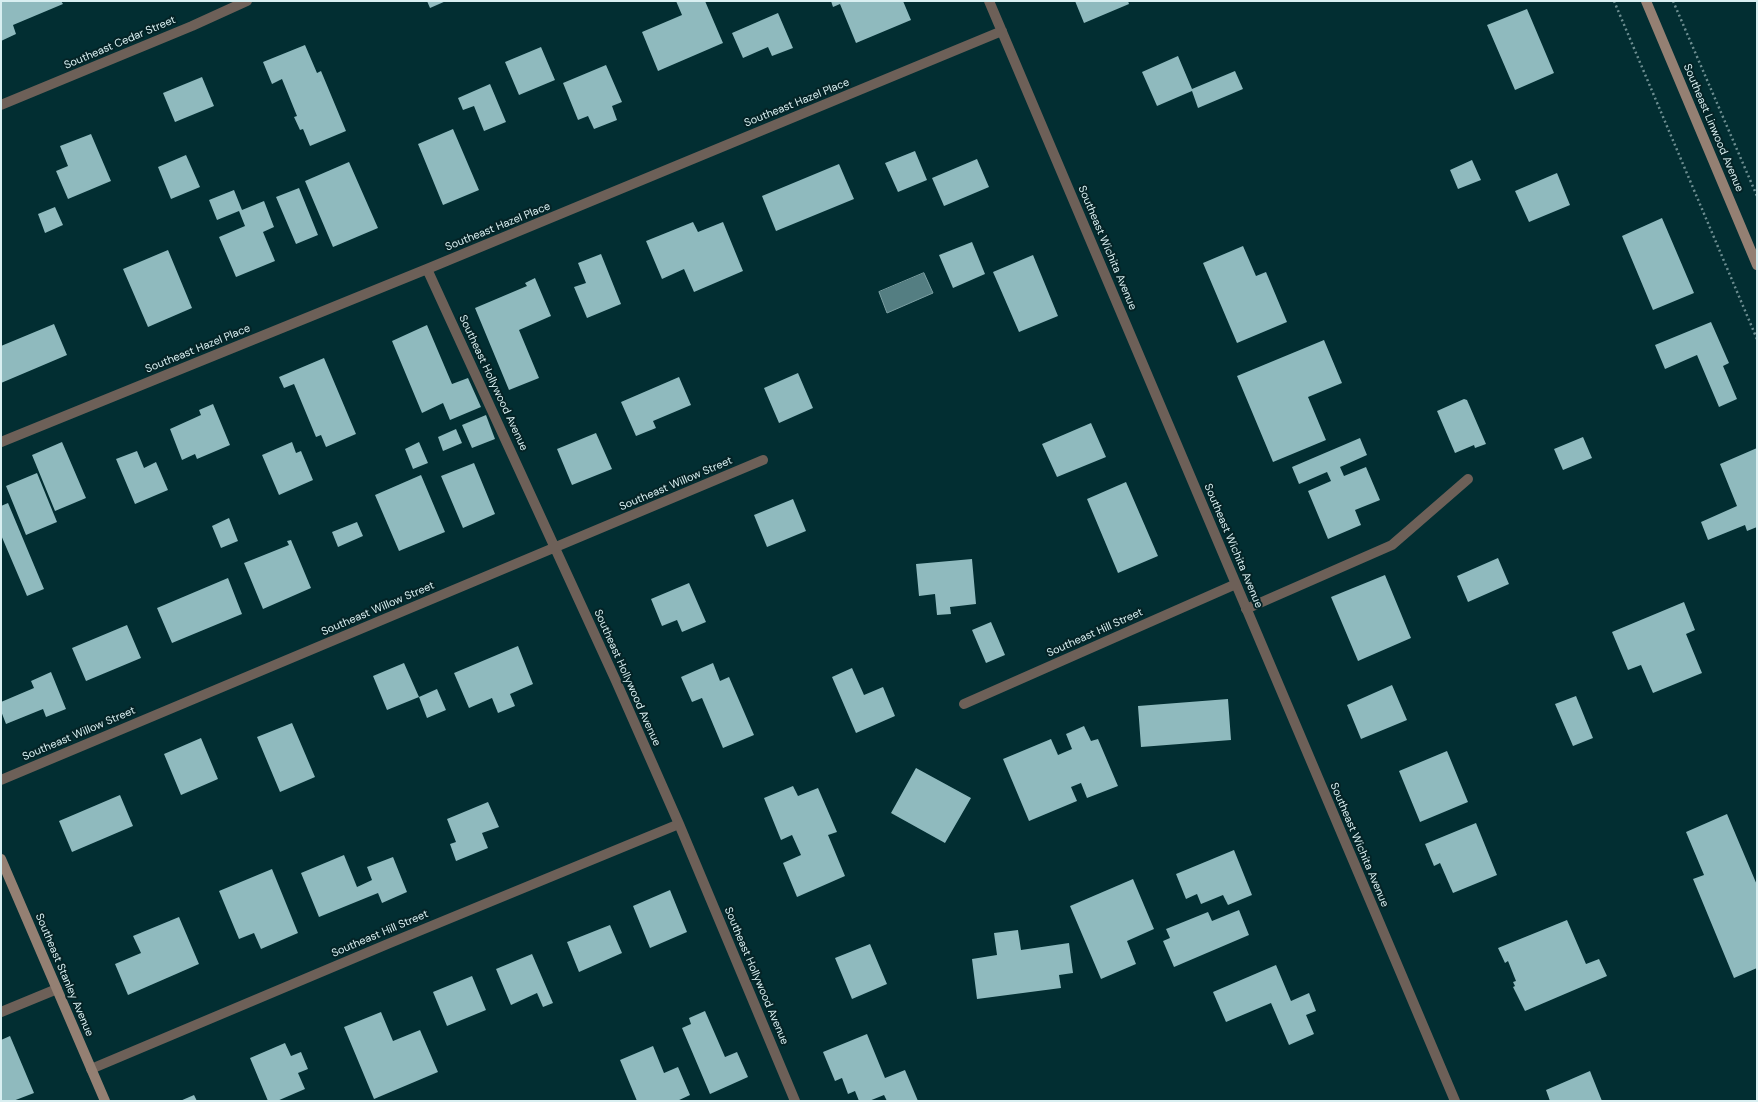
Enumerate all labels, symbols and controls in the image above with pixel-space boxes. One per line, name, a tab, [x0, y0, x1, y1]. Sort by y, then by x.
street label: Southeast Cedar Street	[62, 14, 178, 72]
street label: Southeast Linwood Avenue	[1680, 62, 1746, 194]
street label: Southeast Hazel Place	[743, 76, 851, 130]
street label: Southeast Wichita Avenue	[1075, 184, 1139, 312]
street label: Southeast Hazel Place	[444, 200, 552, 254]
street label: Southeast Hollywood Avenue	[456, 313, 530, 453]
street label: Southeast Hazel Place	[144, 322, 252, 376]
street label: Southeast Willow Street	[617, 454, 735, 514]
street label: Southeast Wichita Avenue	[1201, 482, 1265, 610]
street label: Southeast Willow Street	[319, 579, 437, 639]
street label: Southeast Hill Street	[1045, 606, 1145, 660]
street label: Southeast Hollywood Avenue	[591, 608, 663, 748]
street label: Southeast Willow Street	[20, 704, 138, 764]
street label: Southeast Wichita Avenue	[1327, 781, 1391, 909]
street label: Southeast Hollywood Avenue	[721, 905, 791, 1047]
street label: Southeast Hill Street	[330, 908, 430, 960]
street label: Southeast Stanley Avenue	[32, 911, 96, 1039]

